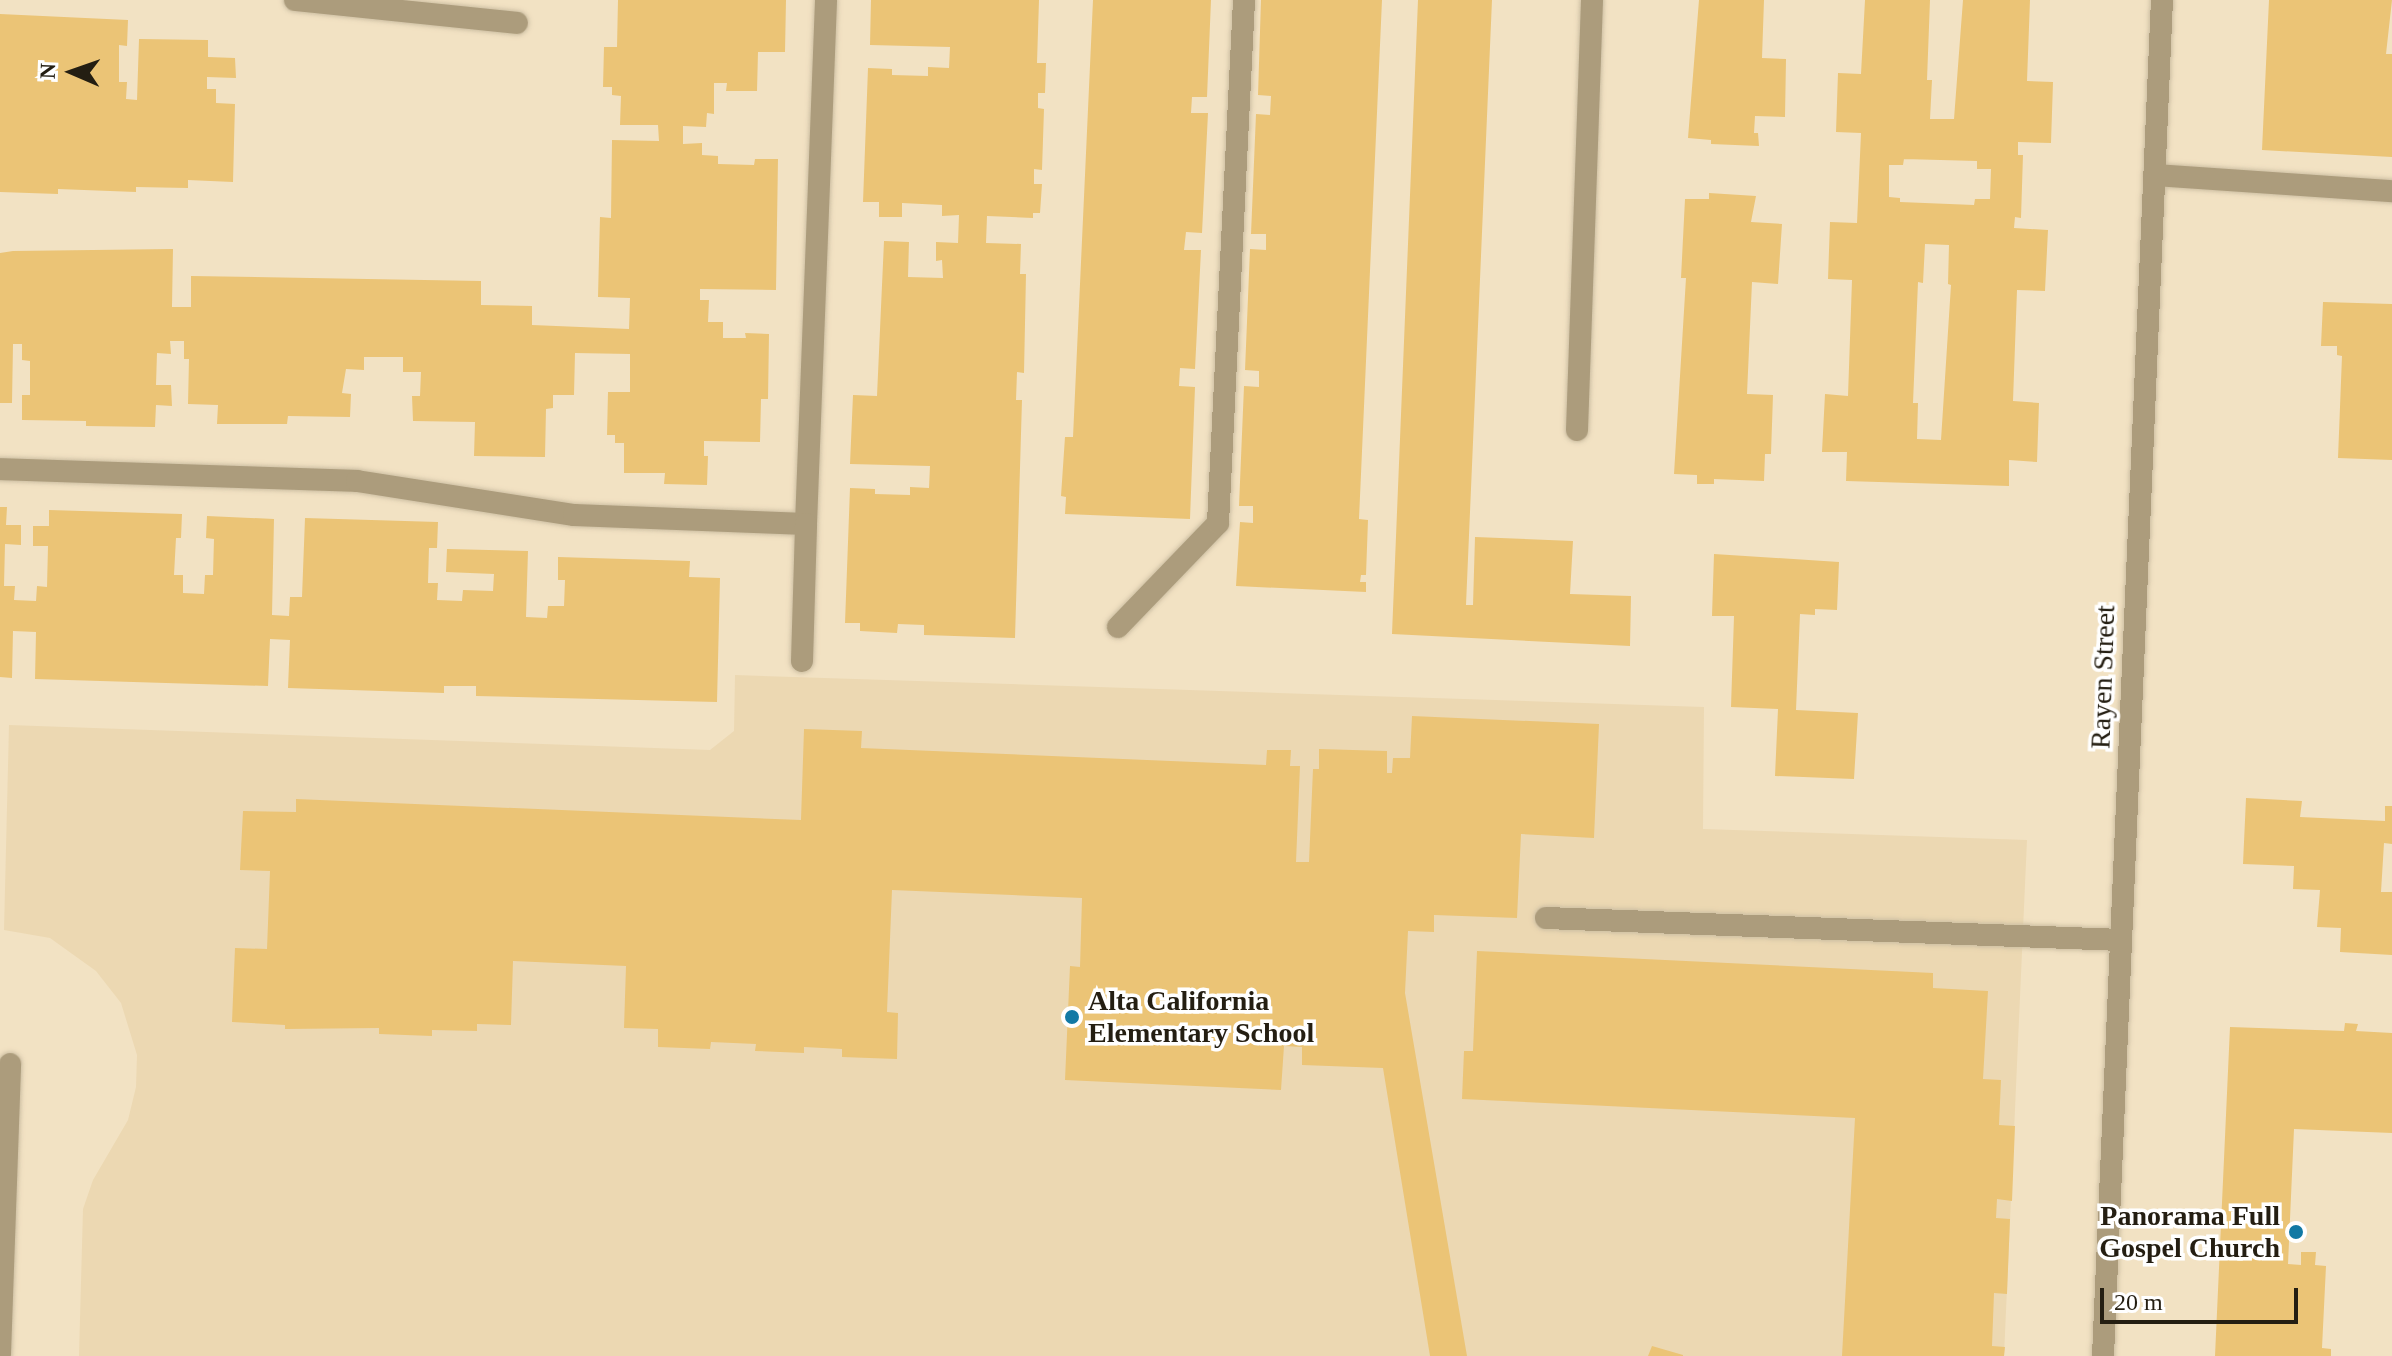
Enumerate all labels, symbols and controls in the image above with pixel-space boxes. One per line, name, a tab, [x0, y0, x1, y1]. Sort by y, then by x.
north arrow	[32, 32, 112, 112]
text: N	[35, 63, 60, 80]
street label: Rayen Street	[2084, 605, 2122, 749]
place label: Alta California Elementary School	[1088, 984, 1314, 1050]
marker: Alta California Elementary School	[1063, 1008, 1081, 1026]
place label: Panorama Full Gospel Church	[2099, 1199, 2280, 1265]
marker: Panorama Full Gospel Church	[2287, 1223, 2305, 1241]
scale bar	[2104, 1272, 2302, 1322]
text: 20 m	[2114, 1289, 2163, 1315]

